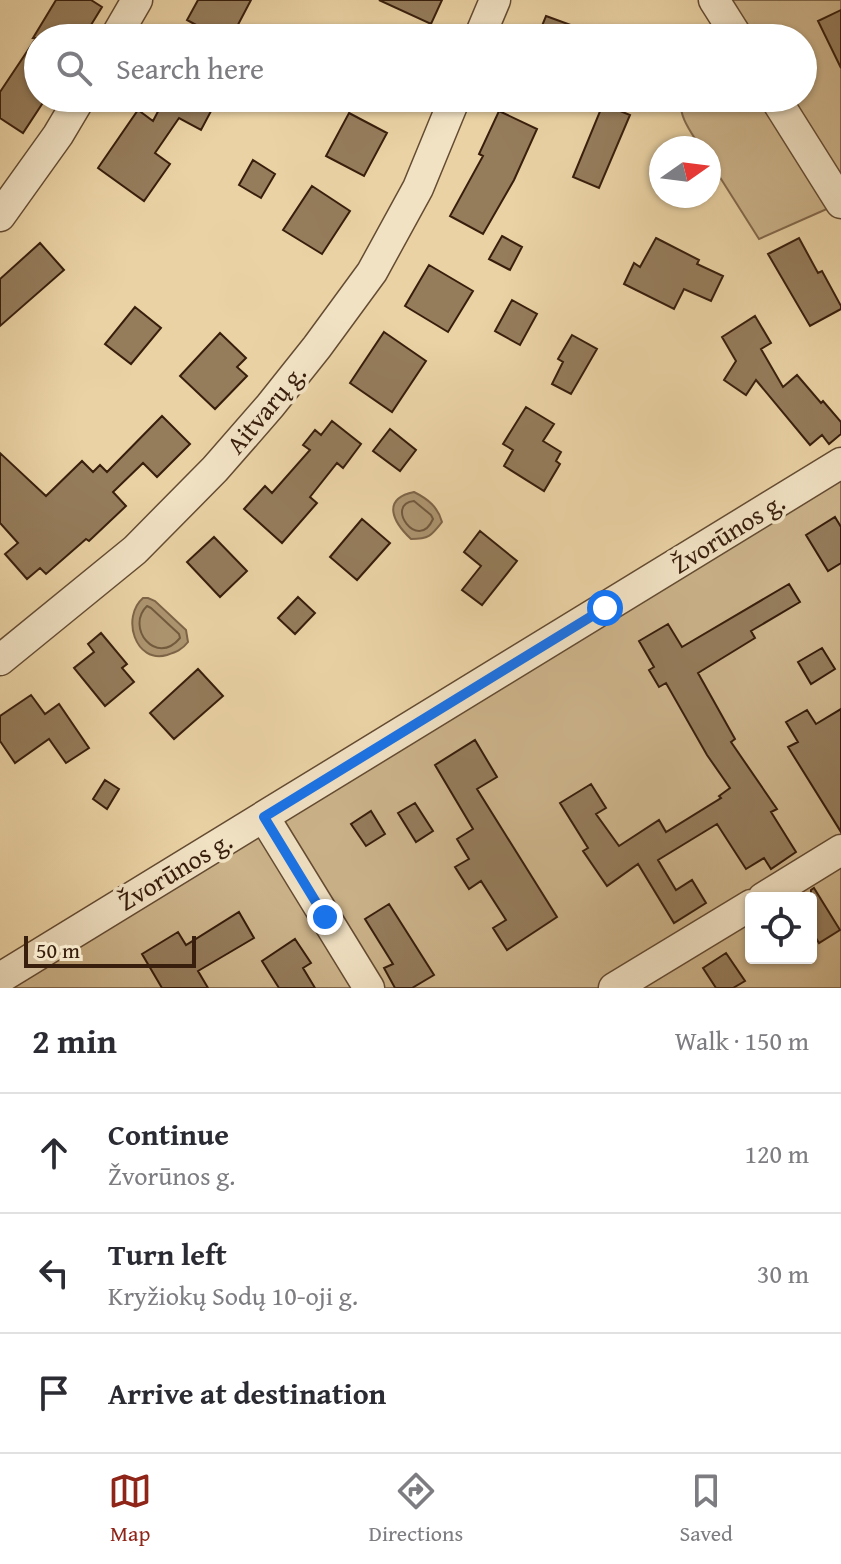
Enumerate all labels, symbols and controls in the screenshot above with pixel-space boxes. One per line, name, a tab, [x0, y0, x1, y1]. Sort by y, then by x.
search box	[24, 24, 817, 112]
icon: search	[52, 46, 96, 90]
text: Search here	[116, 46, 264, 90]
north arrow	[649, 136, 721, 208]
street label: Aitvarų g.	[216, 355, 315, 462]
street label: Žvorūnos g.	[663, 482, 792, 583]
route start	[587, 590, 623, 626]
street label: Žvorūnos g.	[110, 821, 239, 920]
map controls	[745, 892, 817, 964]
button: locate	[745, 892, 817, 964]
route end	[307, 899, 343, 935]
scale bar	[24, 932, 196, 968]
text: 50 m	[36, 934, 80, 966]
text: 2 min	[32, 1016, 117, 1065]
text: Walk · 150 m	[675, 1021, 809, 1060]
text: Continue	[108, 1112, 229, 1156]
icon: ahead	[32, 1131, 76, 1175]
text: 120 m	[744, 1134, 809, 1173]
text: Žvorūnos g.	[108, 1156, 235, 1195]
text: Turn left	[108, 1232, 227, 1276]
icon: left	[32, 1251, 76, 1295]
text: 30 m	[757, 1254, 809, 1293]
text: Kryžiokų Sodų 10-oji g.	[108, 1276, 358, 1315]
icon: arrive	[32, 1371, 76, 1415]
text: Arrive at destination	[108, 1371, 386, 1415]
tab: Map	[108, 1469, 152, 1549]
tab: Directions	[369, 1469, 463, 1549]
tab: Saved	[680, 1469, 733, 1549]

